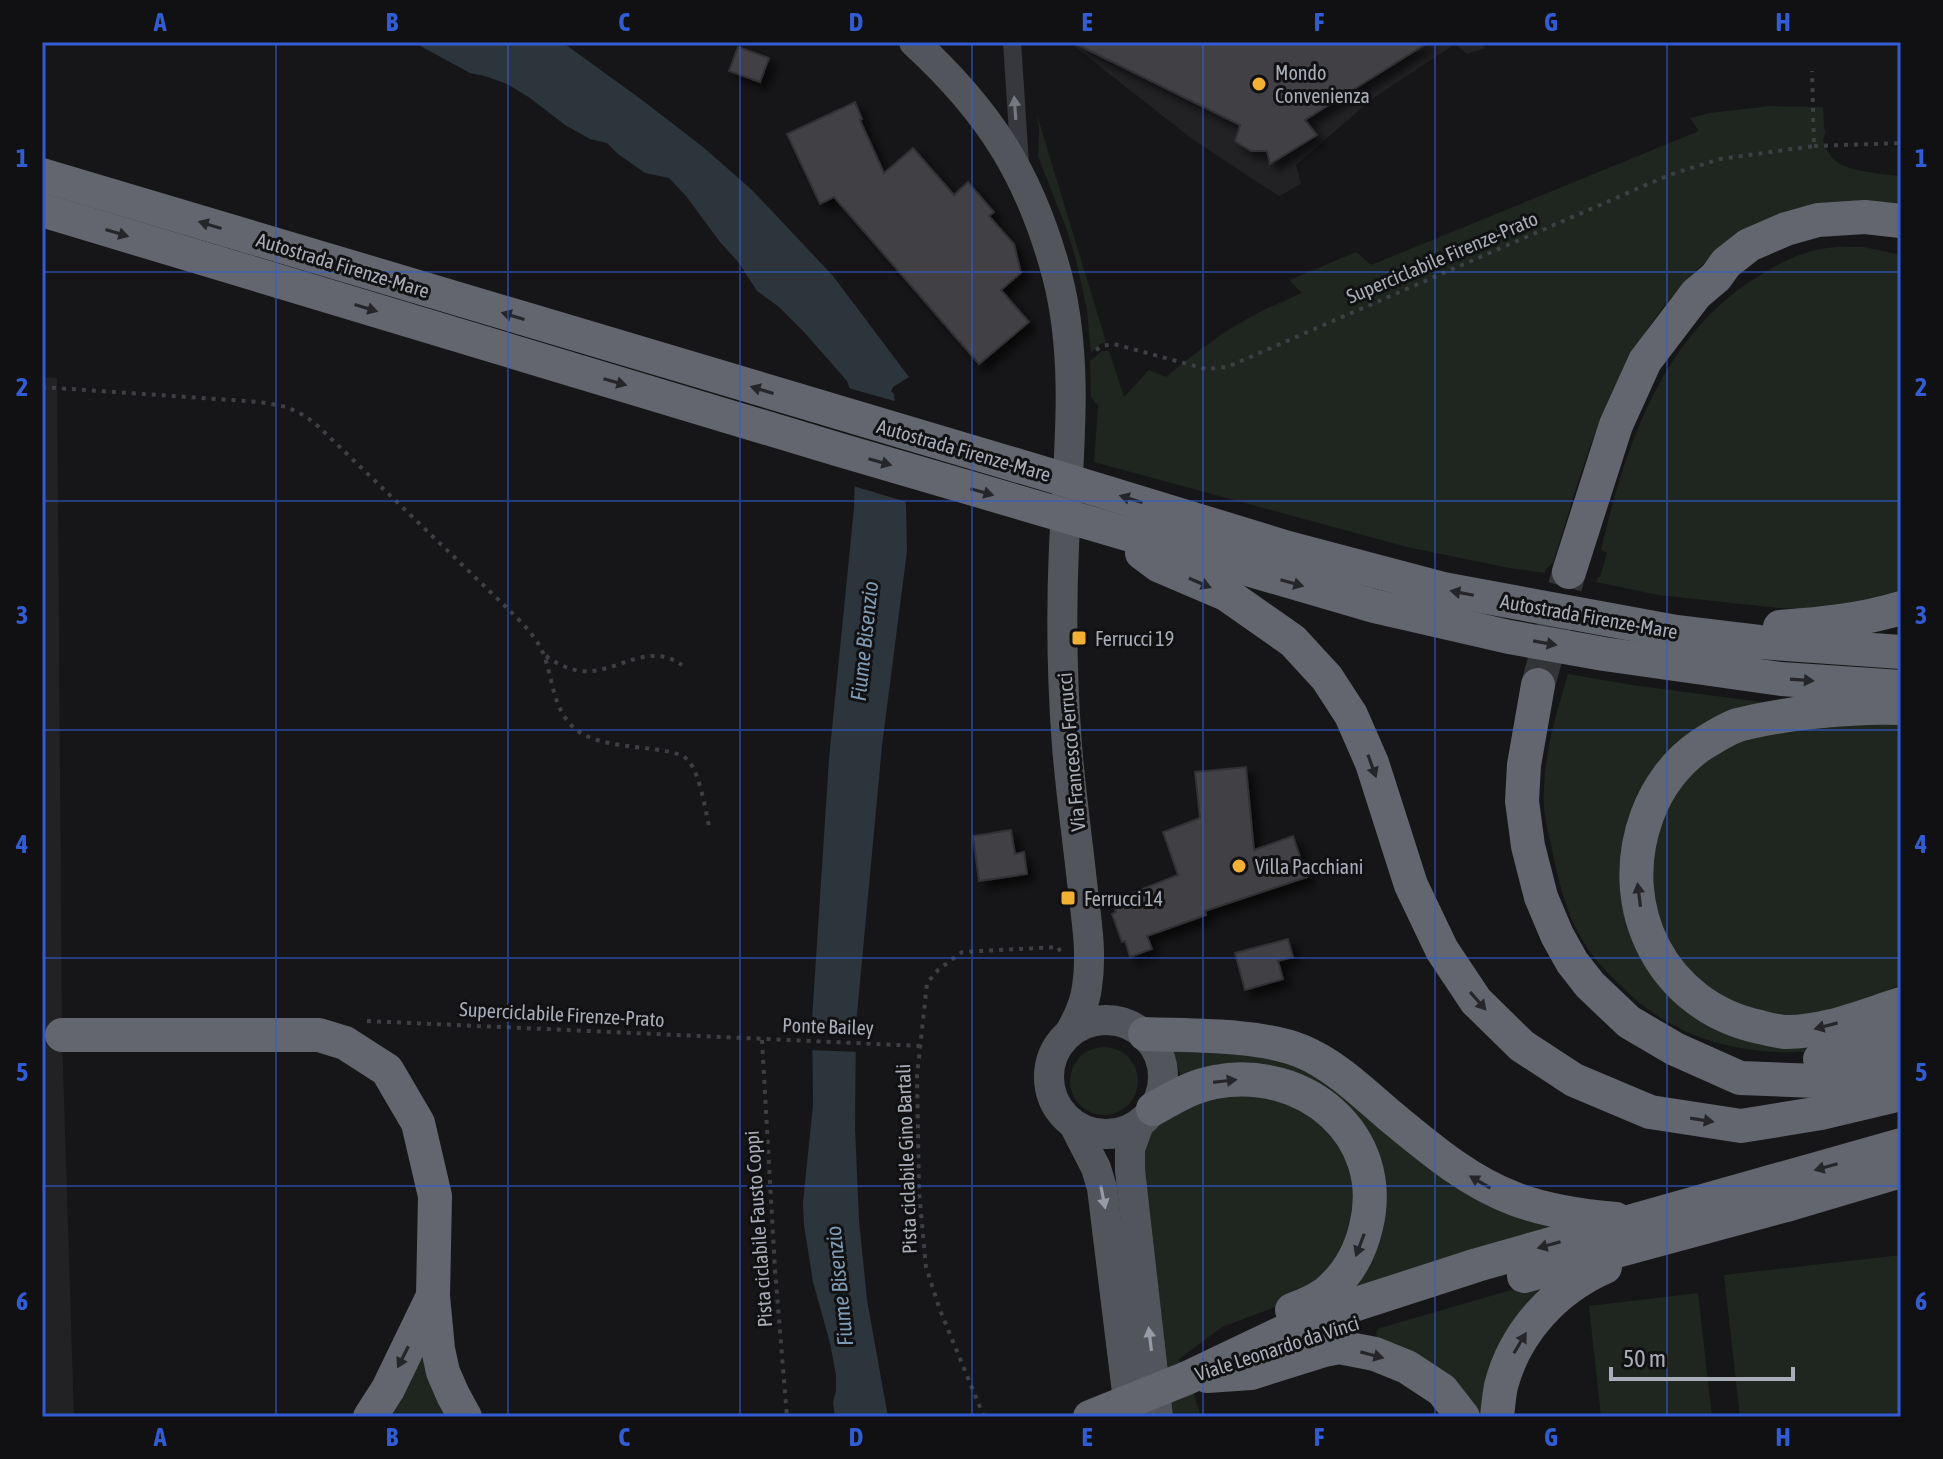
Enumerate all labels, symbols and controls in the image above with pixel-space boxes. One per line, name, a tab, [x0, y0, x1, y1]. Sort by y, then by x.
text: A	[153, 7, 167, 37]
text: B	[386, 7, 399, 37]
text: C	[618, 7, 630, 37]
text: D	[849, 7, 863, 37]
text: E	[1081, 7, 1093, 37]
text: F	[1314, 7, 1325, 37]
text: G	[1544, 7, 1558, 37]
text: H	[1775, 7, 1791, 37]
place label: Mondo Convenienza	[1275, 61, 1370, 107]
marker: Mondo Convenienza	[1250, 75, 1268, 93]
one-way arrow	[1009, 95, 1022, 120]
text: 1	[16, 143, 28, 173]
text: 1	[1915, 143, 1927, 173]
street label: Superciclabile Firenze-Prato	[1343, 206, 1541, 308]
one-way arrow	[198, 218, 222, 231]
one-way arrow	[105, 227, 129, 240]
street label: Autostrada Firenze-Mare	[254, 228, 432, 302]
one-way arrow	[354, 302, 378, 315]
one-way arrow	[500, 309, 524, 322]
text: 2	[16, 372, 28, 402]
text: 2	[1915, 372, 1927, 402]
one-way arrow	[603, 376, 627, 389]
one-way arrow	[749, 383, 773, 396]
street label: Autostrada Firenze-Mare	[874, 414, 1054, 486]
one-way arrow	[869, 456, 893, 469]
one-way arrow	[970, 486, 995, 498]
one-way arrow	[1118, 493, 1142, 505]
one-way arrow	[1188, 576, 1212, 589]
one-way arrow	[1280, 577, 1305, 589]
water label: Fiume Bisenzio	[845, 580, 883, 702]
one-way arrow	[1449, 586, 1474, 598]
street label: Autostrada Firenze-Mare	[1499, 589, 1679, 643]
text: 3	[16, 600, 28, 630]
text: 3	[1915, 600, 1927, 630]
place label: Ferrucci 19	[1095, 627, 1174, 650]
marker: Ferrucci 19	[1070, 629, 1088, 647]
one-way arrow	[1533, 637, 1558, 650]
street label: Via Francesco Ferrucci	[1053, 672, 1089, 832]
one-way arrow	[1790, 674, 1815, 687]
one-way arrow	[1366, 755, 1379, 779]
text: 4	[15, 829, 28, 859]
text: 4	[1914, 829, 1927, 859]
place label: Villa Pacchiani	[1255, 855, 1363, 878]
marker: Villa Pacchiani	[1230, 857, 1248, 875]
one-way arrow	[1632, 882, 1645, 907]
place label: Ferrucci 14	[1084, 887, 1163, 910]
marker: Ferrucci 14	[1059, 889, 1077, 907]
one-way arrow	[1469, 991, 1486, 1011]
street label: Superciclabile Firenze-Prato	[459, 997, 665, 1031]
street label: Ponte Bailey	[782, 1013, 874, 1039]
one-way arrow	[1814, 1021, 1839, 1033]
text: 5	[16, 1057, 28, 1087]
text: 5	[1915, 1057, 1927, 1087]
street label: Pista ciclabile Gino Bartali	[891, 1063, 921, 1255]
one-way arrow	[1213, 1074, 1238, 1087]
one-way arrow	[1690, 1114, 1715, 1127]
street label: Pista ciclabile Fausto Coppi	[740, 1130, 776, 1328]
one-way arrow	[1813, 1161, 1838, 1173]
one-way arrow	[1469, 1175, 1491, 1189]
one-way arrow	[1098, 1185, 1110, 1210]
water label: Fiume Bisenzio	[820, 1225, 858, 1347]
one-way arrow	[1353, 1233, 1366, 1257]
one-way arrow	[1536, 1239, 1560, 1252]
text: 6	[16, 1286, 28, 1316]
text: 6	[1915, 1286, 1927, 1316]
street label: Viale Leonardo da Vinci	[1192, 1311, 1362, 1385]
one-way arrow	[1143, 1327, 1156, 1352]
scale bar	[1611, 1331, 1793, 1381]
one-way arrow	[1512, 1332, 1526, 1354]
text: 50 m	[1623, 1345, 1666, 1372]
one-way arrow	[397, 1346, 410, 1369]
one-way arrow	[1359, 1349, 1384, 1361]
text: A	[153, 1422, 167, 1452]
text: B	[386, 1422, 399, 1452]
text: C	[618, 1422, 630, 1452]
text: D	[849, 1422, 863, 1452]
text: E	[1081, 1422, 1093, 1452]
text: F	[1314, 1422, 1325, 1452]
text: G	[1544, 1422, 1558, 1452]
text: H	[1775, 1422, 1791, 1452]

